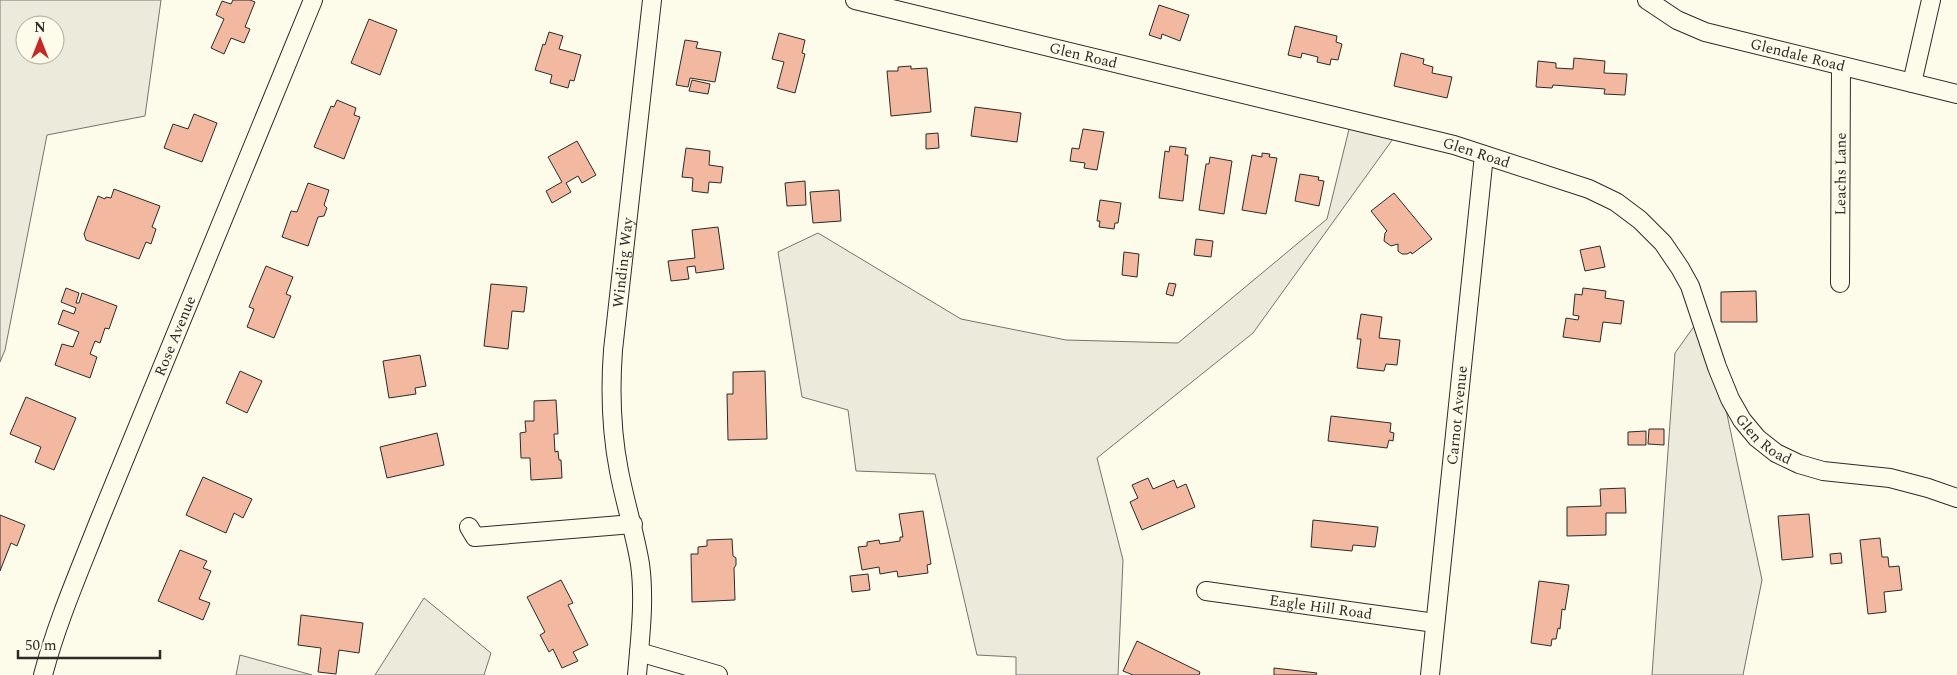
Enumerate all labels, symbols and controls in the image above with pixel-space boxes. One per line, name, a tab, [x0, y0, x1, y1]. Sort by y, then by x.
north arrow	[15, 15, 65, 65]
text: N	[34, 17, 46, 38]
street label: Glendale Road	[1748, 33, 1847, 78]
street label: Glen Road	[1047, 36, 1120, 75]
street label: Glen Road	[1440, 132, 1513, 175]
street label: Leachs Lane	[1829, 132, 1853, 216]
street label: Winding Way	[607, 216, 640, 309]
street label: Rose Avenue	[149, 292, 202, 380]
street label: Carnot Avenue	[1441, 365, 1474, 466]
street label: Glen Road	[1729, 409, 1796, 471]
street label: Eagle Hill Road	[1268, 589, 1374, 626]
scale bar	[18, 628, 160, 660]
text: 50 m	[25, 634, 57, 657]

